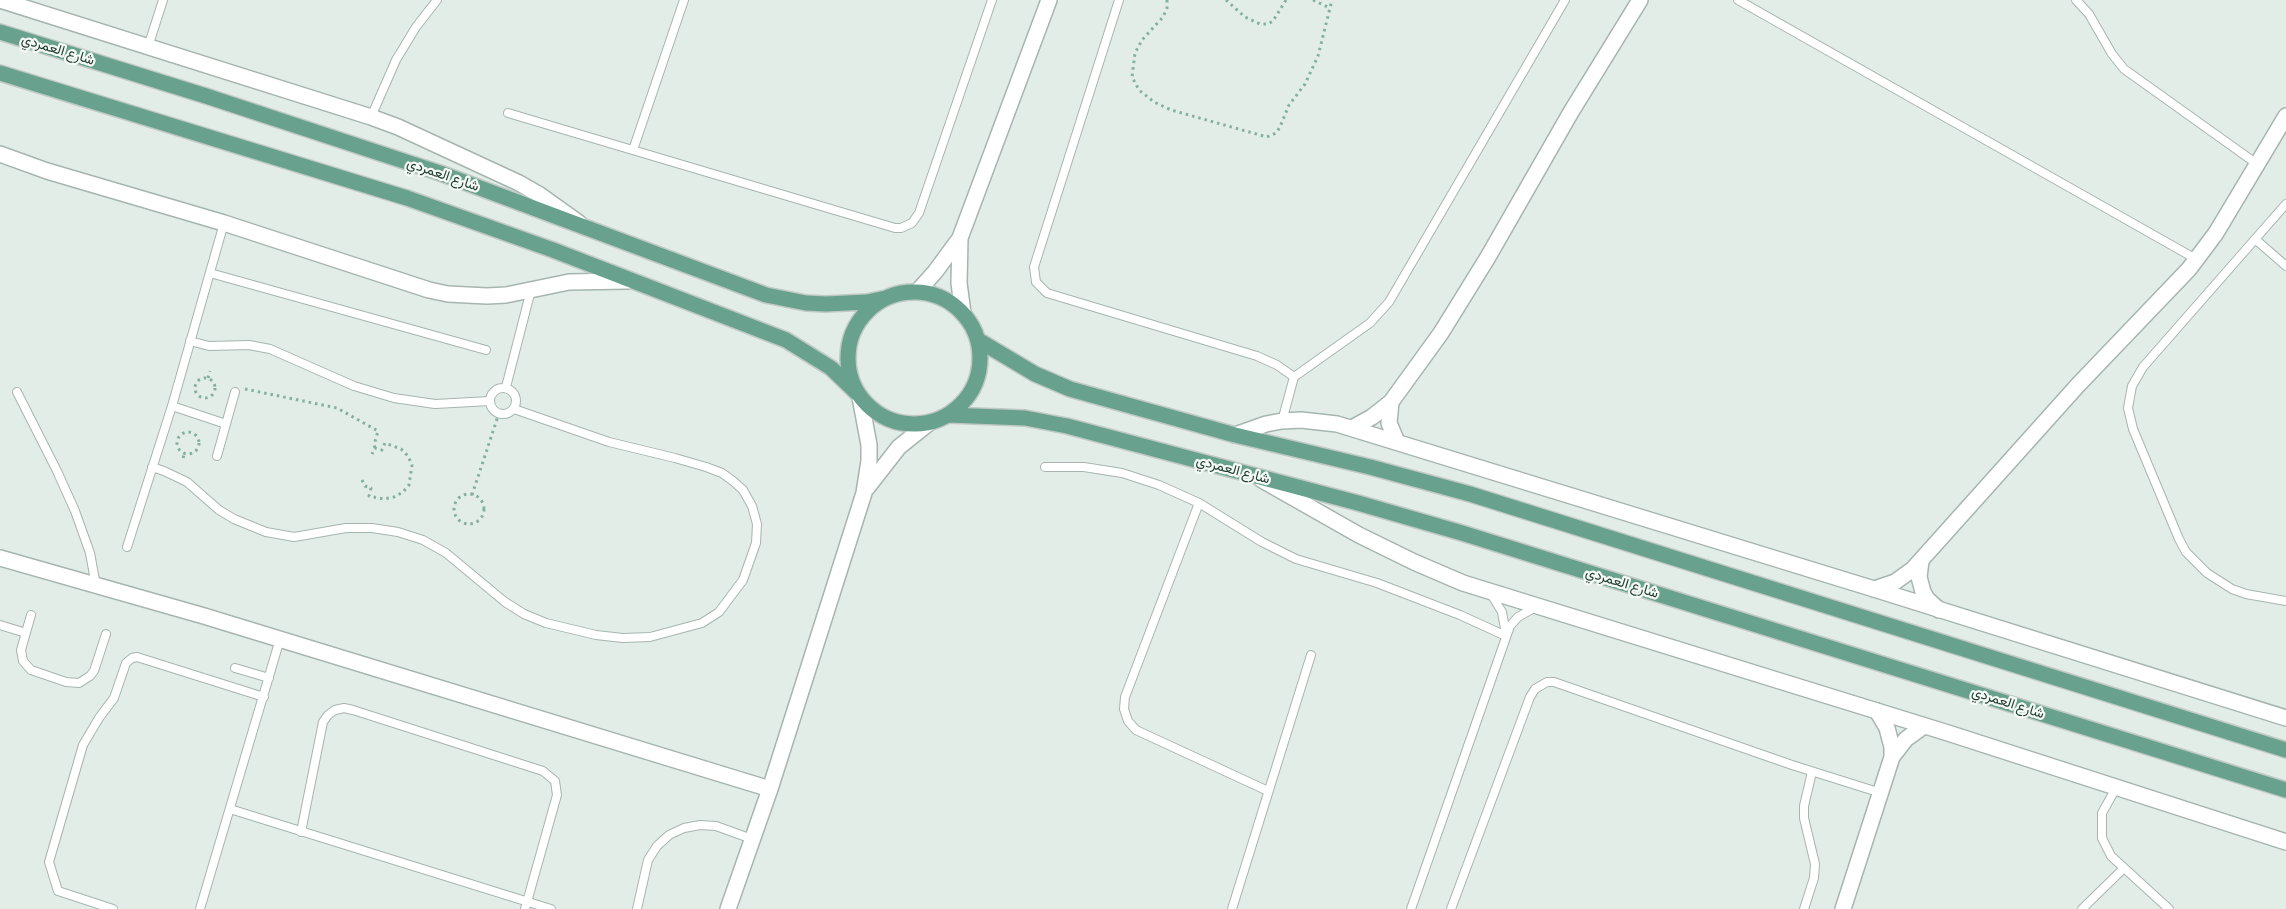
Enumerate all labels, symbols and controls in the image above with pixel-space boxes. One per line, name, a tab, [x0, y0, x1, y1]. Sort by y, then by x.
street label: شارع العمردي	[20, 31, 96, 69]
street label: شارع العمردي	[405, 155, 481, 195]
street label: شارع العمردي	[1194, 452, 1272, 488]
street label: شارع العمردي	[1584, 564, 1660, 602]
street label: شارع العمردي	[1970, 683, 2046, 723]

